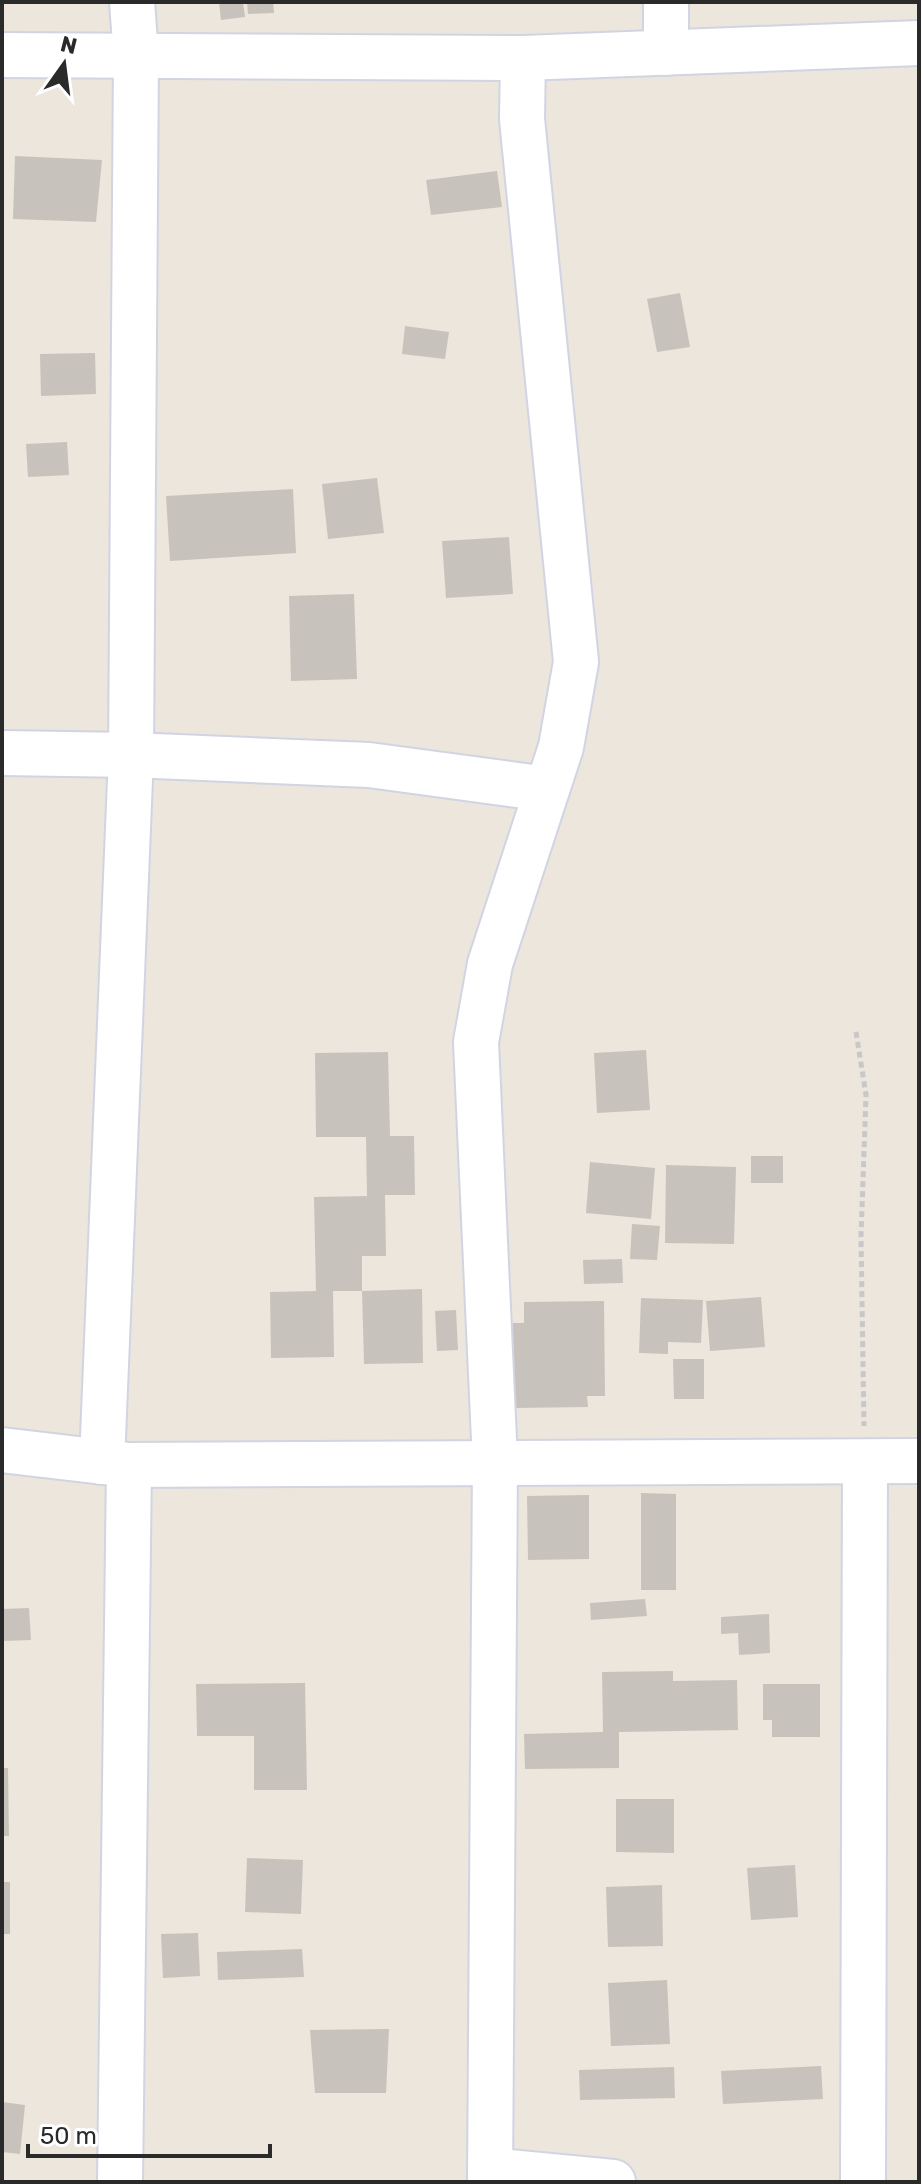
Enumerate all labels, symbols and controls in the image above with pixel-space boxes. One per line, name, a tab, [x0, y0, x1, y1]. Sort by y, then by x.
north arrow	[24, 24, 104, 104]
text: N	[58, 30, 80, 60]
scale bar	[28, 2108, 270, 2158]
text: 50 m	[40, 2122, 97, 2150]

